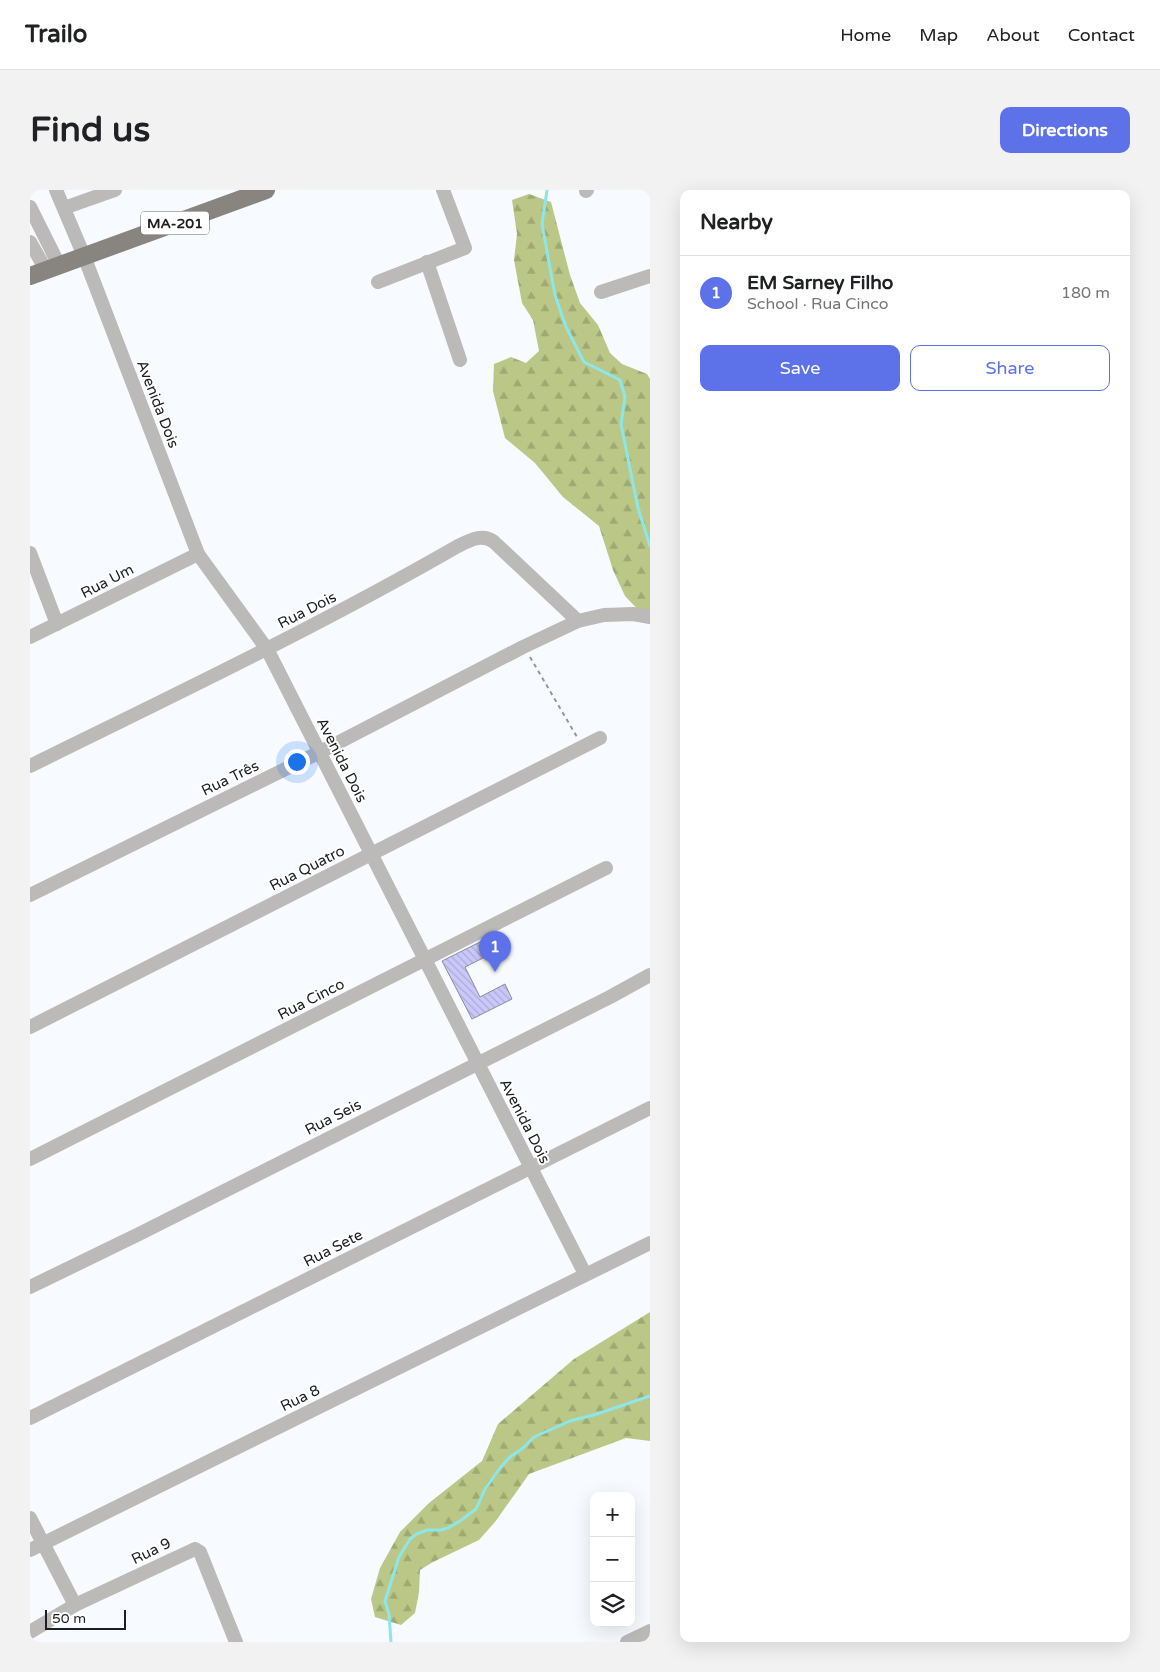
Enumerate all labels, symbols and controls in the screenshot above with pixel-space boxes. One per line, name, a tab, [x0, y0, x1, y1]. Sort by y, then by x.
text: Trailo	[25, 20, 87, 49]
text: Home	[840, 24, 891, 46]
text: Map	[919, 24, 958, 46]
text: About	[986, 24, 1040, 46]
text: Contact	[1068, 24, 1135, 46]
button: Directions	[1000, 107, 1130, 153]
text: Find us	[30, 109, 150, 151]
text: Nearby	[700, 210, 773, 235]
road number: MA-201	[141, 212, 209, 234]
text: EM Sarney Filho	[747, 272, 893, 294]
text: 1	[711, 283, 721, 303]
text: 180 m	[1061, 283, 1110, 303]
text: School · Rua Cinco	[747, 294, 888, 314]
button: Save	[700, 345, 900, 391]
button: Share	[910, 345, 1110, 391]
street label: Avenida Dois	[133, 358, 183, 450]
street label: Rua Um	[78, 560, 136, 602]
street label: Rua Dois	[275, 588, 339, 632]
street label: Avenida Dois	[313, 715, 371, 805]
your location	[284, 749, 310, 775]
street label: Rua Três	[198, 756, 262, 800]
street label: Rua Quatro	[266, 841, 348, 895]
pin: 1	[479, 931, 511, 972]
street label: Rua Cinco	[275, 975, 347, 1023]
street label: Avenida Dois	[496, 1076, 554, 1166]
street label: Rua Seis	[302, 1095, 364, 1139]
street label: Rua Sete	[300, 1225, 366, 1271]
street label: Rua 8	[277, 1381, 323, 1415]
map controls	[590, 1492, 635, 1627]
button: +	[590, 1492, 635, 1537]
street label: Rua 9	[128, 1534, 174, 1568]
button: −	[590, 1537, 635, 1582]
button: layers	[590, 1582, 635, 1627]
scale bar	[45, 1607, 126, 1630]
text: 50 m	[52, 1610, 86, 1627]

